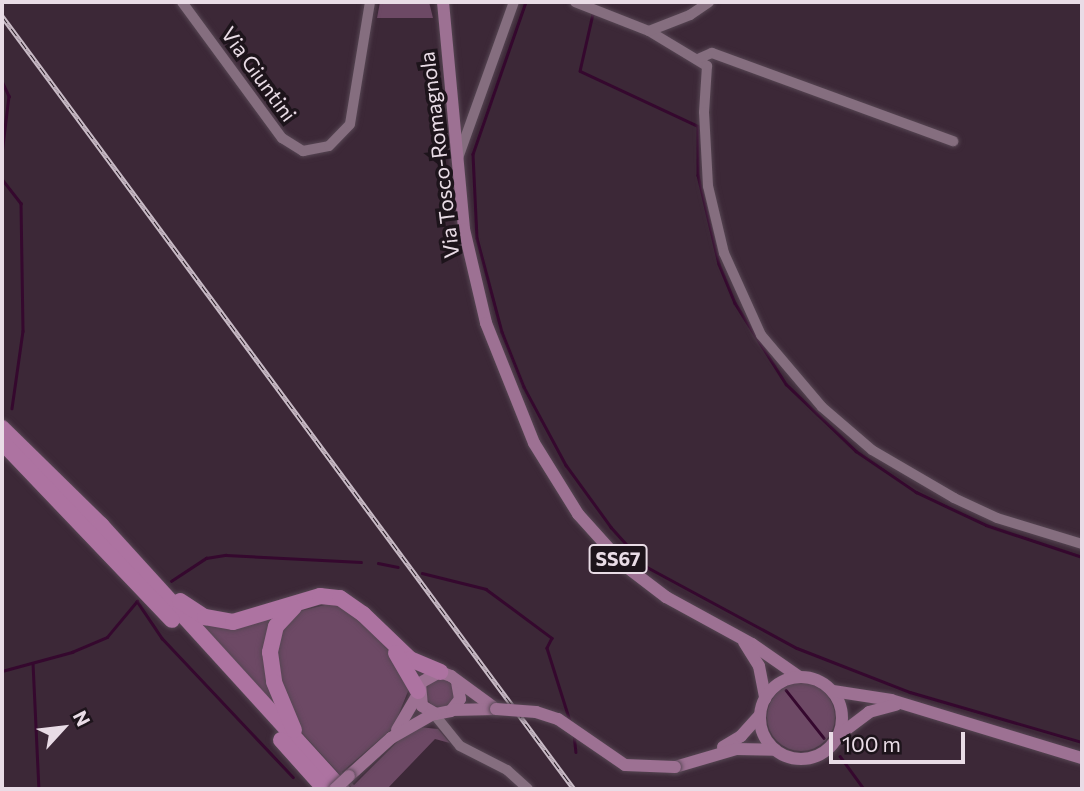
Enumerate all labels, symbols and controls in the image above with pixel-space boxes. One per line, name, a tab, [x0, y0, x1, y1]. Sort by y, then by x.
street label: Via Giuntini	[216, 22, 302, 126]
street label: Via Tosco-Romagnola	[414, 50, 464, 260]
road number: SS67	[588, 544, 648, 574]
north arrow	[28, 693, 98, 763]
text: N	[69, 707, 96, 730]
scale bar	[832, 718, 968, 762]
text: 100 m	[842, 731, 901, 756]

